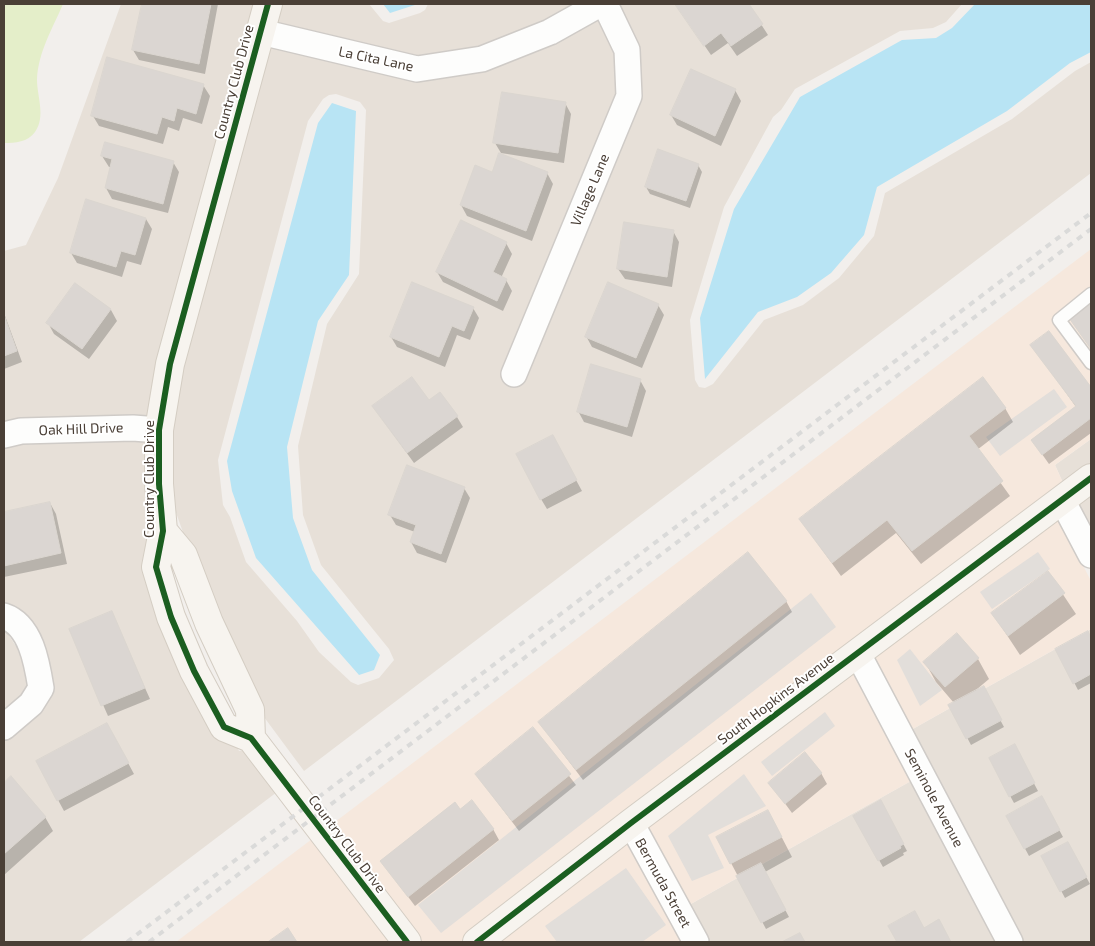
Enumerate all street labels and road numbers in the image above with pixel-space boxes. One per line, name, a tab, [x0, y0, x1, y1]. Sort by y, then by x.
street label: Country Club Drive	[211, 23, 257, 141]
street label: La Cita Lane	[337, 43, 415, 75]
street label: Village Lane	[567, 151, 613, 229]
street label: Oak Hill Drive	[38, 419, 124, 439]
street label: Country Club Drive	[141, 420, 157, 538]
street label: South Hopkins Avenue	[714, 650, 838, 748]
street label: Seminole Avenue	[901, 746, 967, 850]
street label: Country Club Drive	[305, 792, 389, 896]
street label: Bermuda Street	[631, 835, 695, 931]

